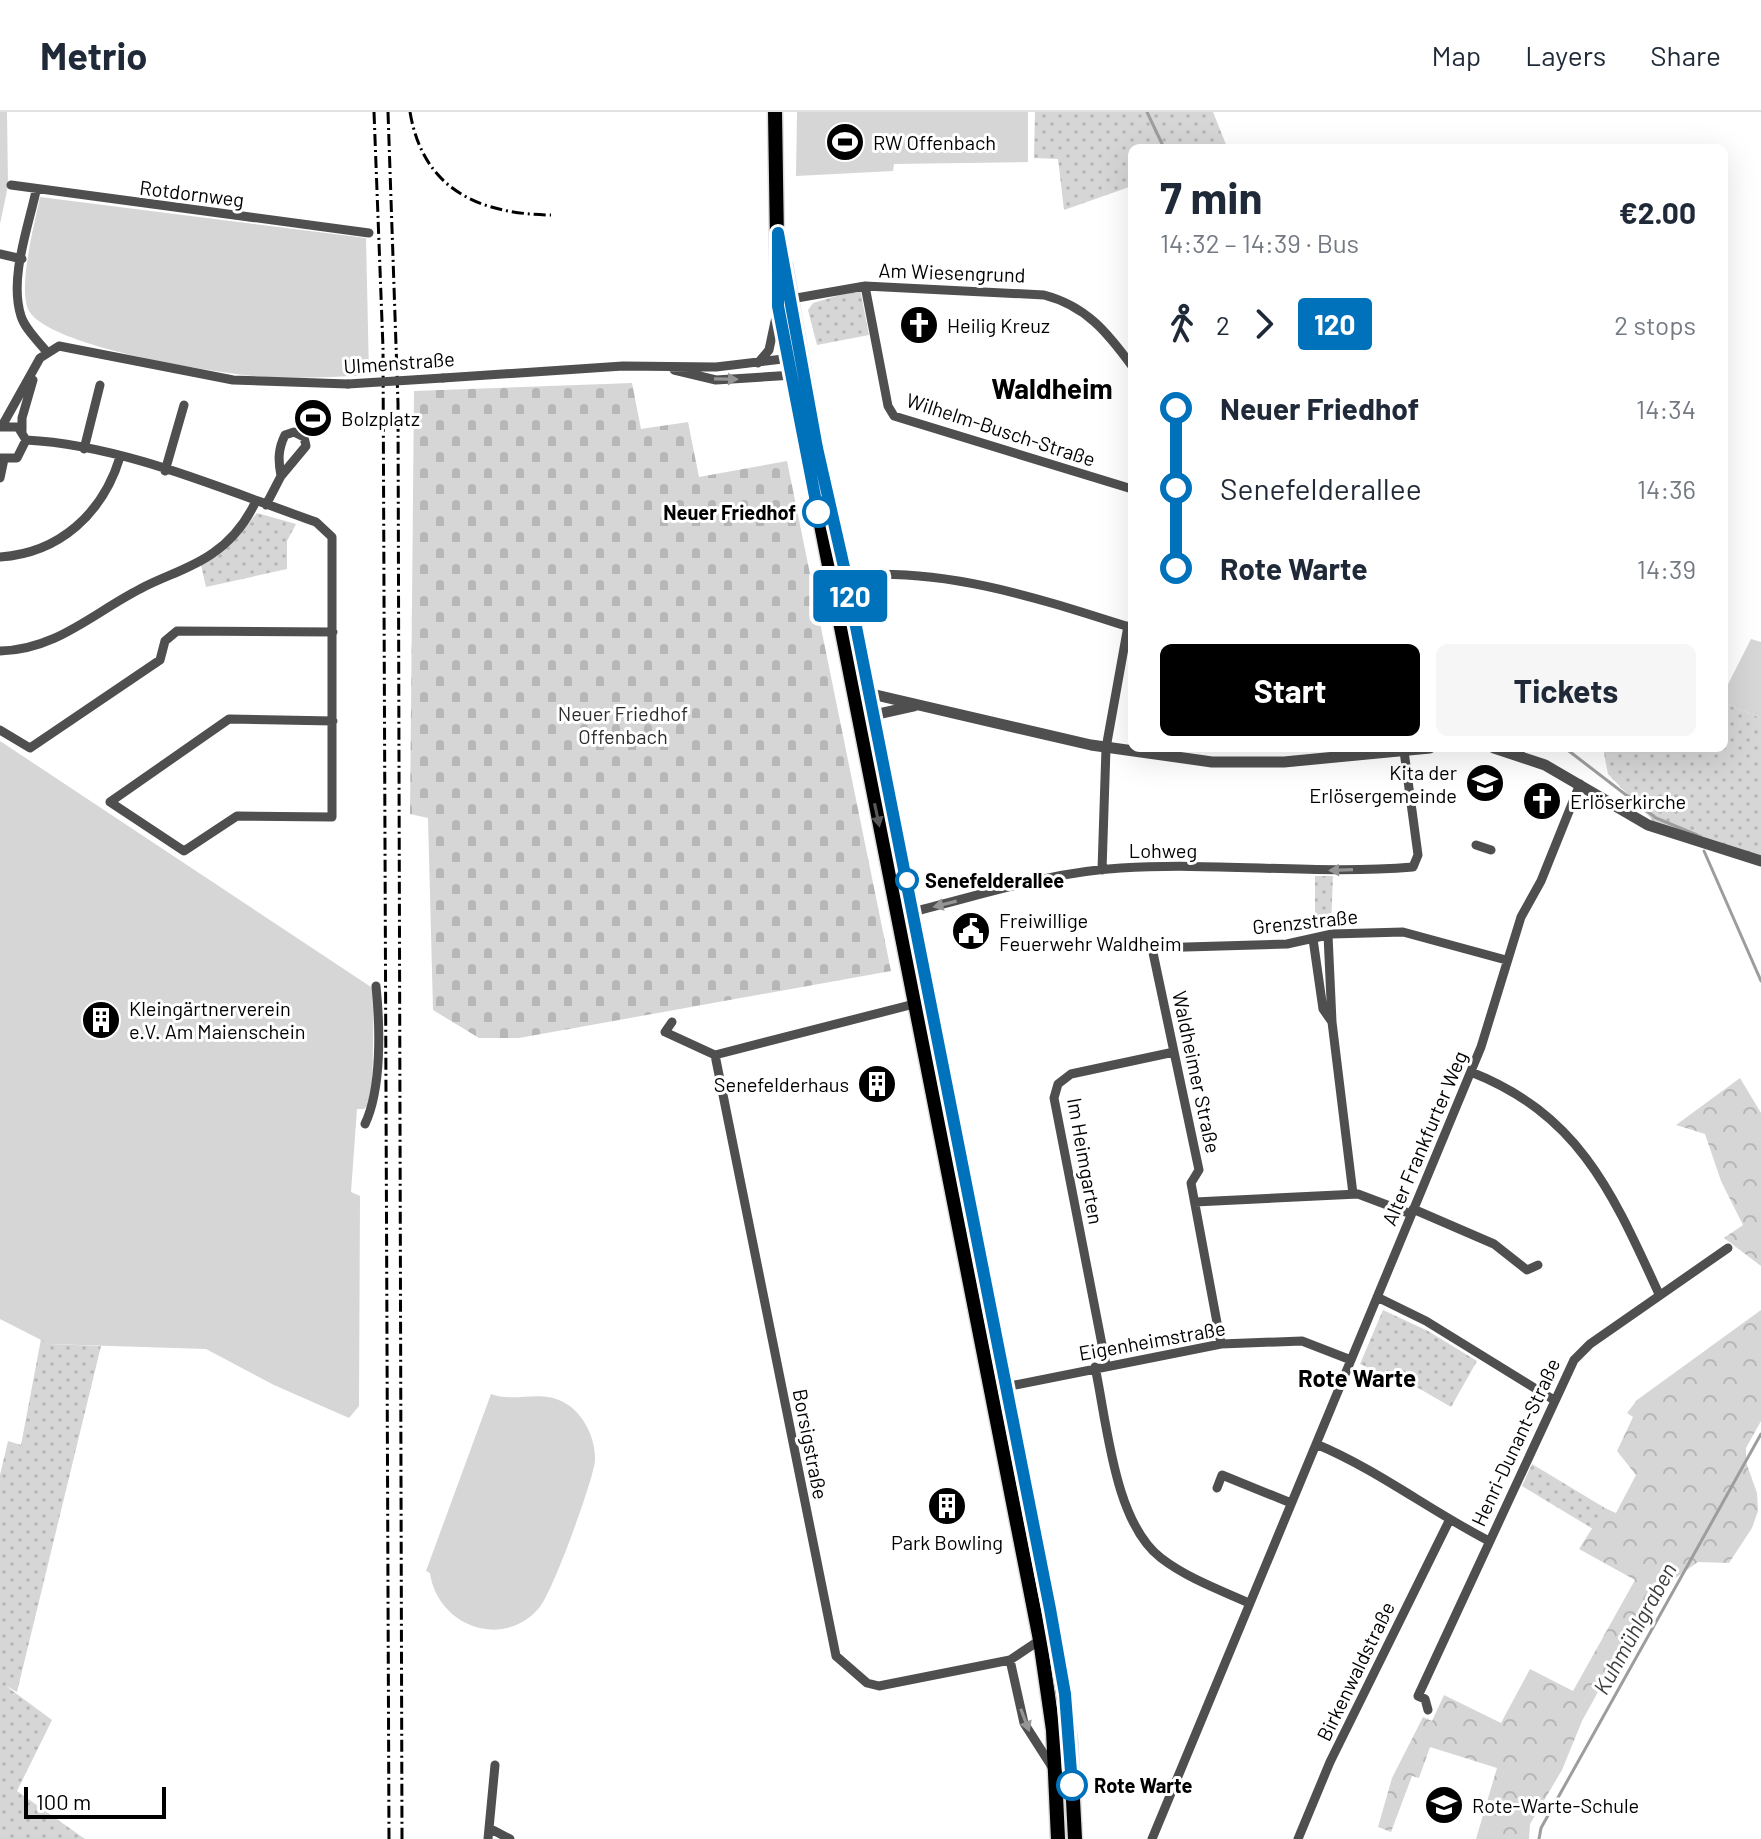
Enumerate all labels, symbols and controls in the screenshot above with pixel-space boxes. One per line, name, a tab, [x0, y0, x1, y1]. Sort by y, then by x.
text: Metrio	[40, 32, 147, 78]
text: Map	[1431, 38, 1481, 72]
text: Layers	[1525, 38, 1606, 72]
text: Share	[1650, 38, 1721, 72]
sports icon: RW Offenbach	[824, 121, 866, 163]
place label: RW Offenbach	[873, 130, 996, 154]
text: 7 min	[1160, 170, 1263, 223]
street label: Rotdornweg	[138, 175, 246, 211]
text: €2.00	[1619, 194, 1696, 230]
text: 14:32 – 14:39 · Bus	[1160, 227, 1359, 258]
street label: Am Wiesengrund	[878, 257, 1026, 287]
icon: walk	[1160, 302, 1204, 346]
icon: forward	[1242, 302, 1286, 346]
church icon: Heilig Kreuz	[898, 304, 940, 346]
text: 120	[1314, 307, 1356, 341]
text: 2	[1216, 309, 1230, 340]
text: 2 stops	[1614, 309, 1696, 340]
place label: Heilig Kreuz	[947, 313, 1050, 337]
street label: Ulmenstraße	[343, 346, 455, 378]
district label: Waldheim	[991, 371, 1113, 405]
one-way arrow	[714, 373, 739, 386]
street label: Wilhelm-Busch-Straße	[904, 387, 1098, 471]
text: Neuer Friedhof	[1220, 390, 1419, 426]
text: 14:34	[1636, 393, 1696, 424]
sports icon: Bolzplatz	[292, 397, 334, 439]
place label: Bolzplatz	[341, 406, 420, 430]
text: Senefelderallee	[1220, 470, 1422, 506]
text: 14:36	[1637, 473, 1696, 504]
marker: Neuer Friedhof	[803, 497, 833, 527]
place label: Neuer Friedhof	[663, 500, 796, 524]
text: Rote Warte	[1220, 550, 1368, 586]
text: 14:39	[1637, 553, 1696, 584]
line badge: 120	[804, 570, 896, 622]
text: 120	[829, 579, 871, 613]
button: Start	[1160, 644, 1420, 736]
button: Tickets	[1436, 644, 1696, 736]
park label: Neuer Friedhof Offenbach	[558, 701, 688, 748]
place label: Kita der Erlösergemeinde	[1309, 760, 1457, 807]
school or university icon: Kita der Erlösergemeinde	[1464, 762, 1506, 804]
church icon: Erlöserkirche	[1521, 780, 1563, 822]
place label: Erlöserkirche	[1570, 789, 1686, 813]
one-way arrow	[872, 803, 884, 828]
street label: Lohweg	[1129, 838, 1197, 862]
one-way arrow	[1328, 863, 1353, 876]
place label: Senefelderallee	[925, 868, 1064, 892]
marker: Senefelderallee	[896, 869, 918, 891]
one-way arrow	[933, 898, 958, 910]
street label: Grenzstraße	[1251, 904, 1359, 938]
place label: Freiwillige Feuerwehr Waldheim	[999, 908, 1182, 955]
public building icon: Freiwillige Feuerwehr Waldheim	[950, 910, 992, 952]
street label: Waldheimer Straße	[1168, 989, 1226, 1155]
place label: Kleingärtnerverein e.V. Am Maienschein	[129, 996, 306, 1043]
building icon: Kleingärtnerverein e.V. Am Maienschein	[80, 999, 122, 1041]
street label: Alter Frankfurter Weg	[1376, 1047, 1472, 1229]
building icon: Senefelderhaus	[856, 1063, 898, 1105]
place label: Senefelderhaus	[714, 1072, 849, 1096]
street label: Im Heimgarten	[1063, 1096, 1109, 1226]
street label: Eigenheimstraße	[1077, 1315, 1227, 1365]
street label: Henri-Dunant-Straße	[1466, 1354, 1564, 1530]
district label: Rote Warte	[1298, 1363, 1416, 1392]
street label: Borsigstraße	[789, 1387, 833, 1501]
building icon: Park Bowling	[926, 1485, 968, 1527]
place label: Park Bowling	[891, 1530, 1003, 1554]
water label: Kuhmühlgraben	[1587, 1558, 1681, 1698]
street label: Birkenwaldstraße	[1311, 1597, 1399, 1745]
one-way arrow	[1019, 1708, 1032, 1732]
marker: Rote Warte	[1057, 1770, 1087, 1800]
place label: Rote Warte	[1094, 1773, 1193, 1797]
scale bar	[24, 1783, 166, 1819]
school or university icon: Rote-Warte-Schule	[1423, 1784, 1465, 1826]
text: 100 m	[36, 1788, 91, 1814]
place label: Rote-Warte-Schule	[1472, 1793, 1639, 1817]

